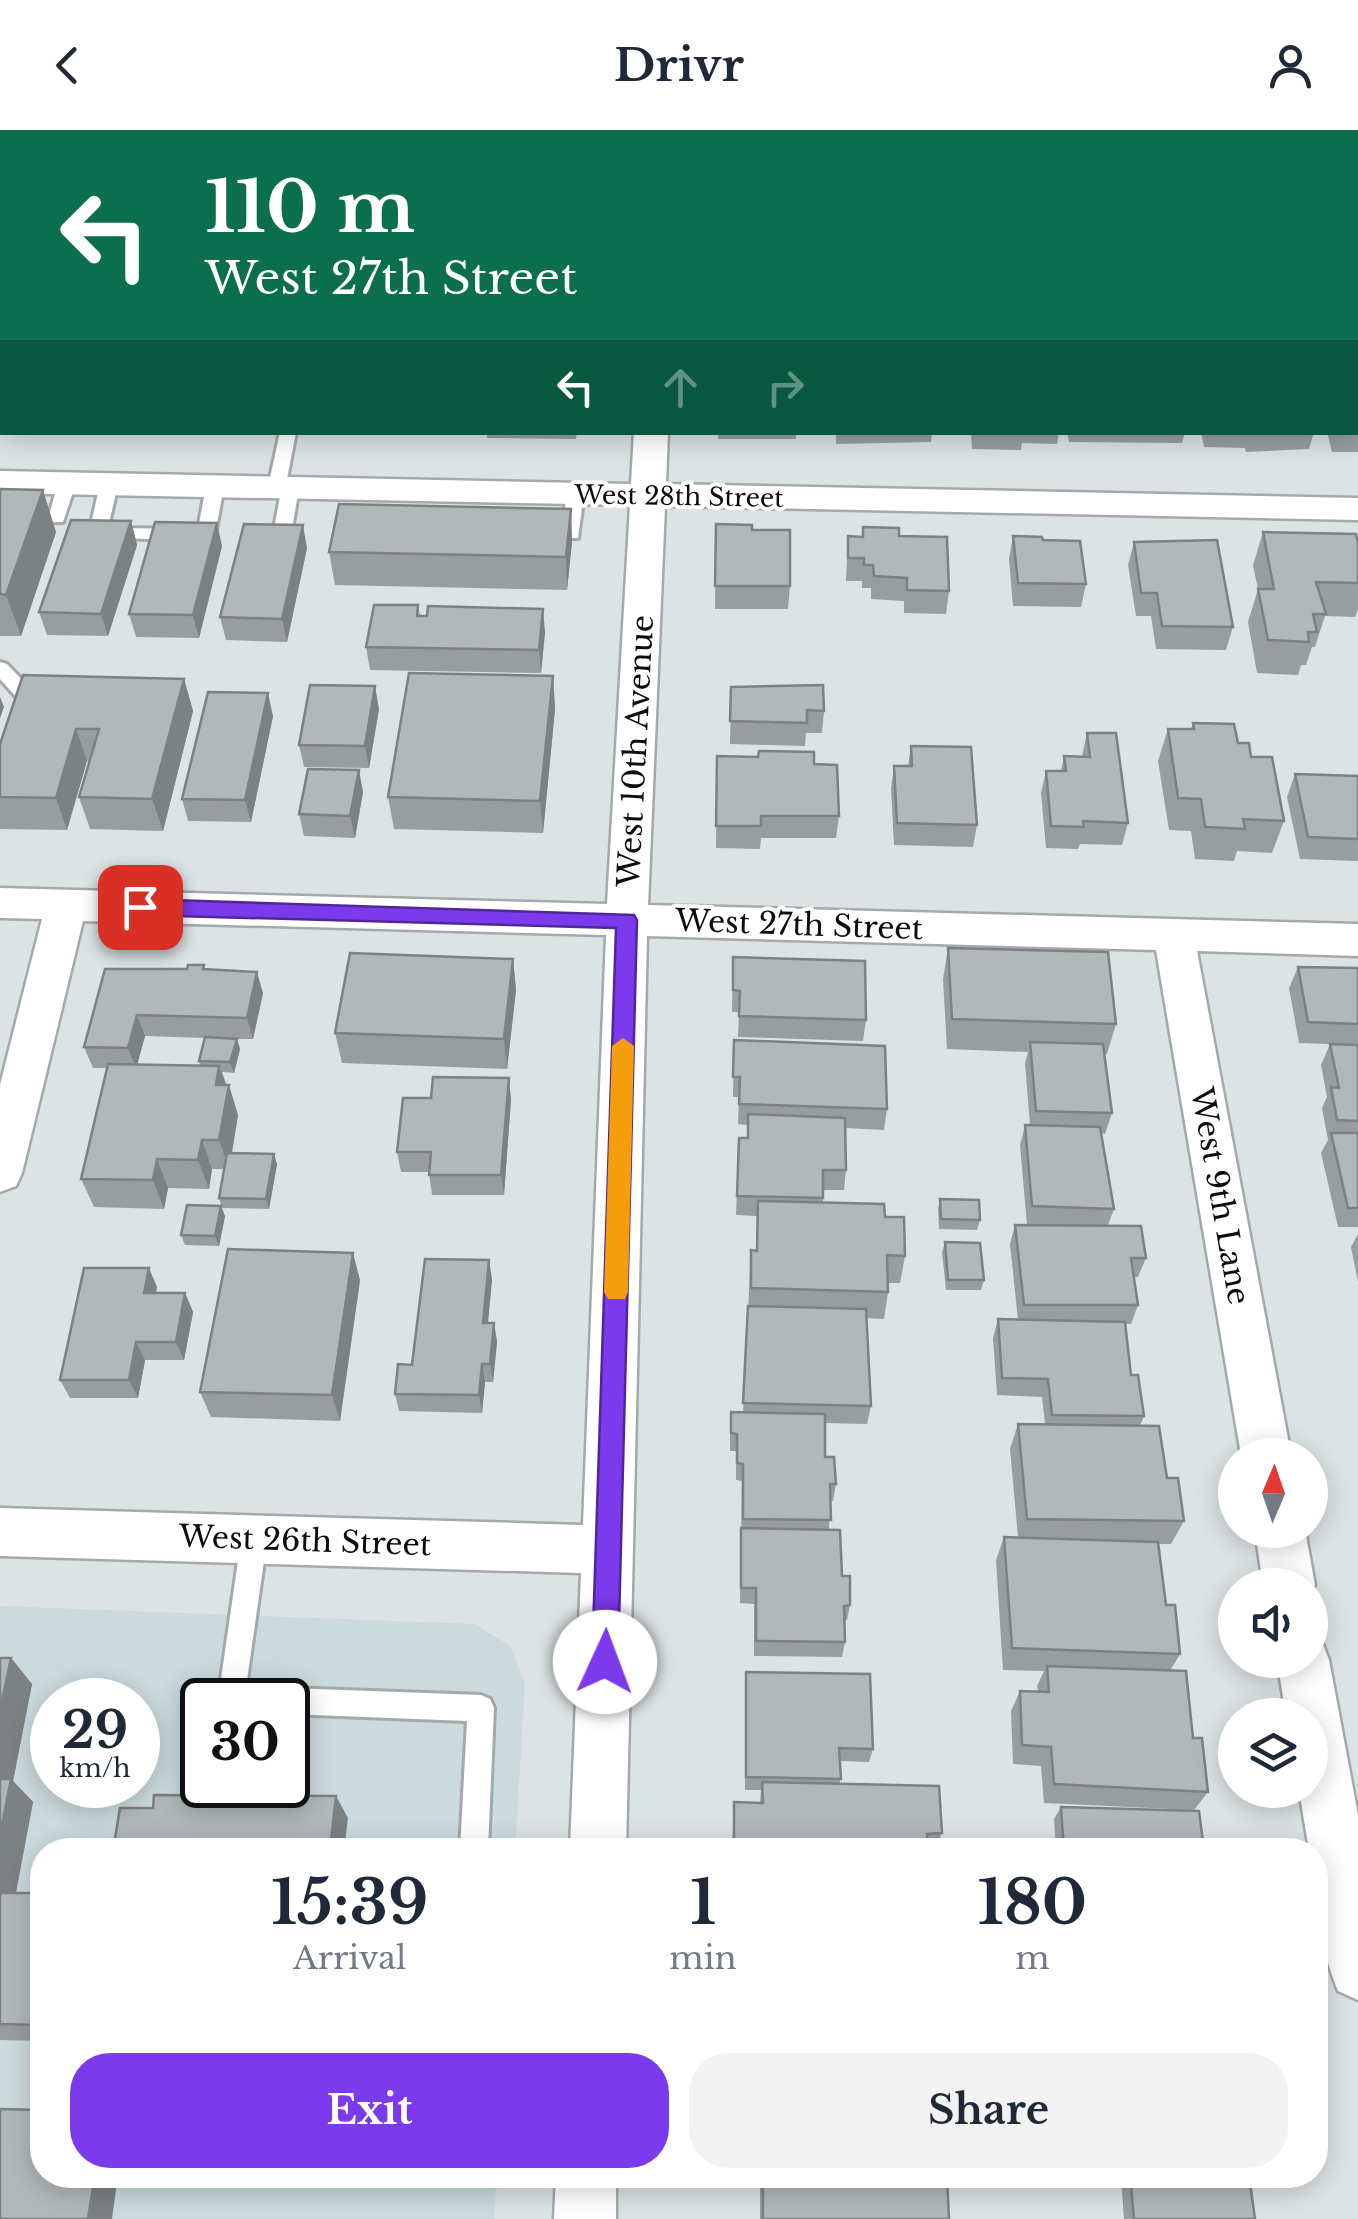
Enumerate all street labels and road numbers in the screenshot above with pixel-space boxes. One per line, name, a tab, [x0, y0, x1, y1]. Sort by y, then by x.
street label: West 28th Street	[573, 479, 784, 514]
street label: West 10th Avenue	[610, 614, 661, 889]
street label: West 27th Street	[673, 902, 924, 947]
street label: West 9th Lane	[1183, 1083, 1258, 1307]
street label: West 26th Street	[177, 1518, 432, 1563]

